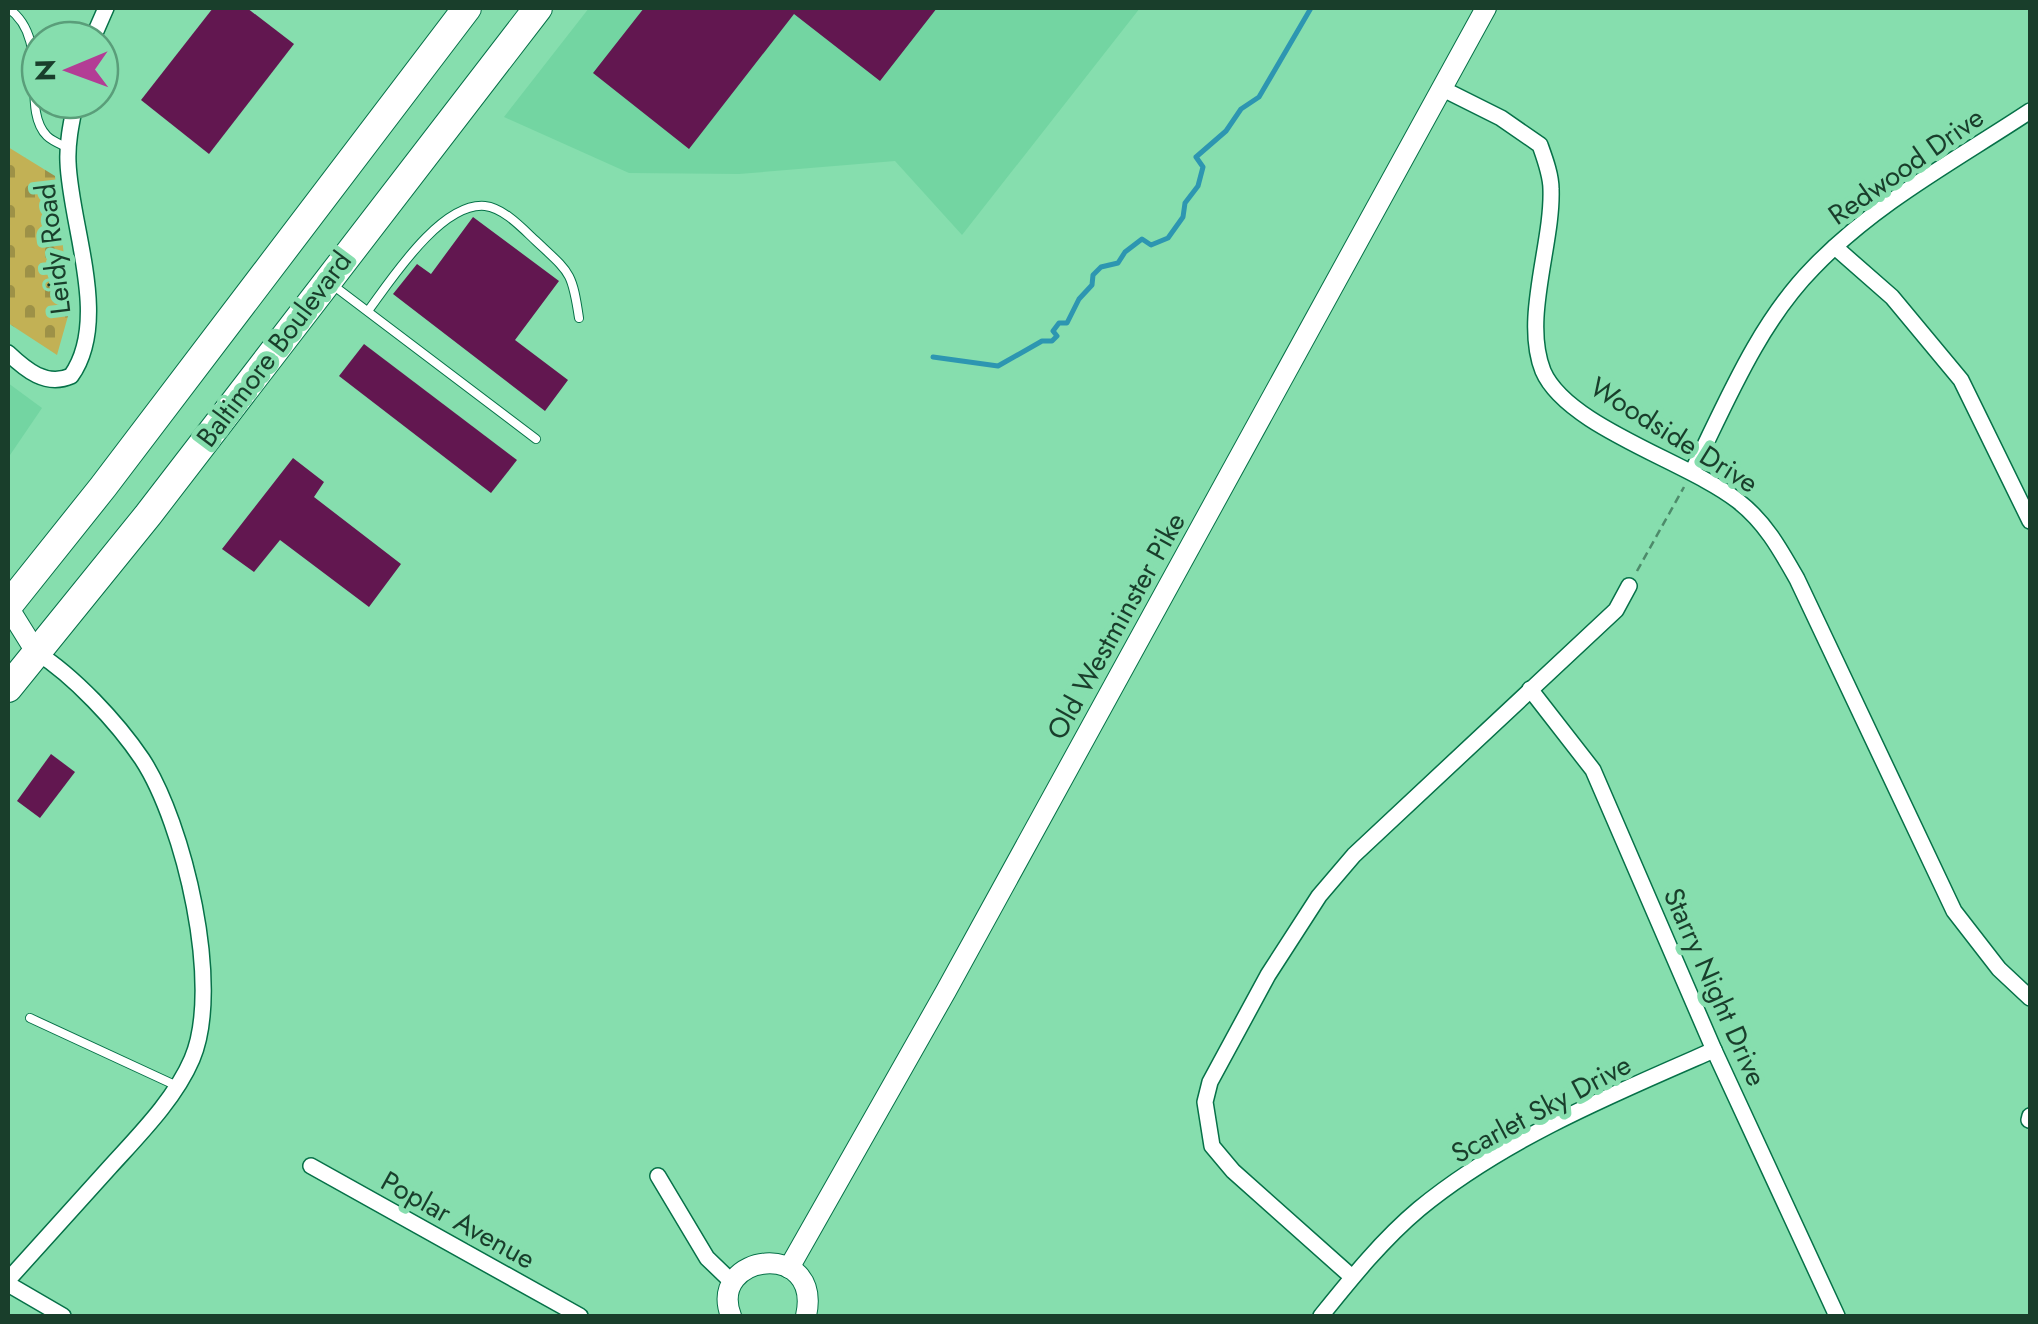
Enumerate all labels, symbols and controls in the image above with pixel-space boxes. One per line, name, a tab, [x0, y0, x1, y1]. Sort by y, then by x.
north arrow	[20, 20, 120, 120]
text: N	[25, 59, 66, 82]
street label: Redwood Drive	[1820, 97, 1992, 235]
street label: Leidy Road	[25, 181, 81, 317]
street label: Baltimore Boulevard	[187, 242, 361, 456]
street label: Woodside Drive	[1582, 367, 1766, 503]
street label: Old Westminster Pike	[1036, 505, 1196, 747]
street label: Starry Night Drive	[1653, 881, 1777, 1093]
street label: Scarlet Sky Drive	[1444, 1044, 1638, 1174]
street label: Poplar Avenue	[373, 1161, 543, 1279]

